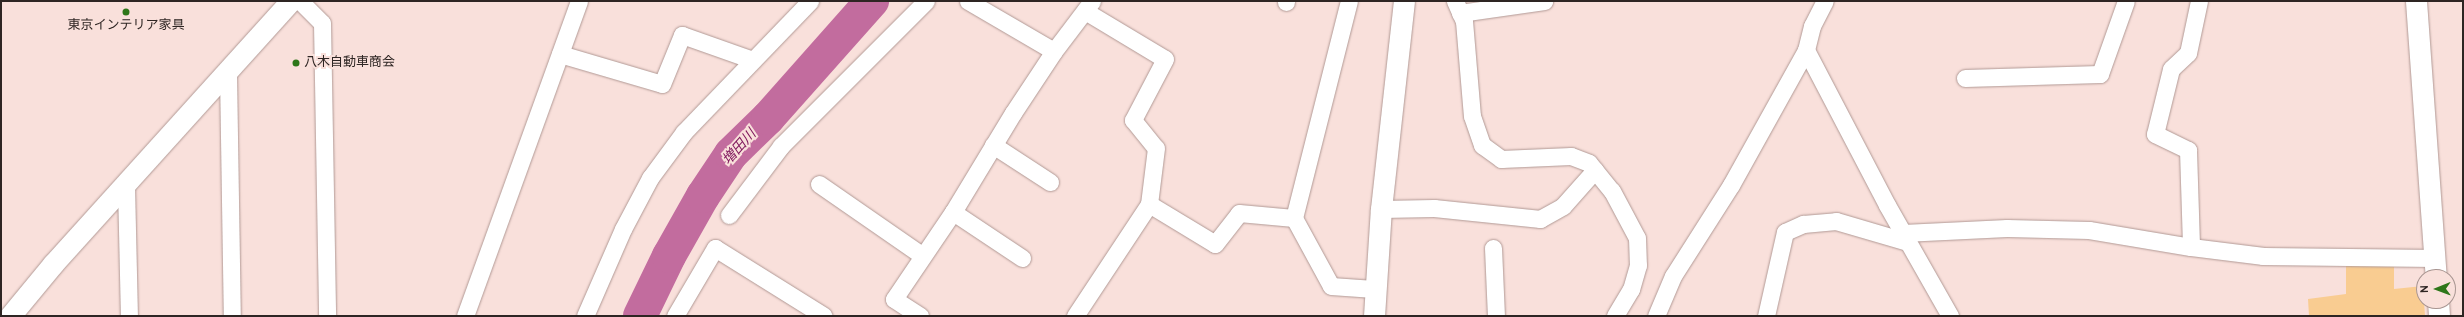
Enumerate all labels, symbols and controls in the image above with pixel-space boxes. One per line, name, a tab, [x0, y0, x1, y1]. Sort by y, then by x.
marker: 東京インテリア家具	[121, 7, 131, 17]
place label: 東京インテリア家具	[68, 18, 184, 34]
place label: 八木自動車商会	[304, 55, 395, 71]
marker: 八木自動車商会	[291, 58, 301, 68]
water label: 増田川	[720, 127, 760, 169]
north arrow	[2416, 269, 2456, 309]
text: N	[2418, 285, 2432, 293]

